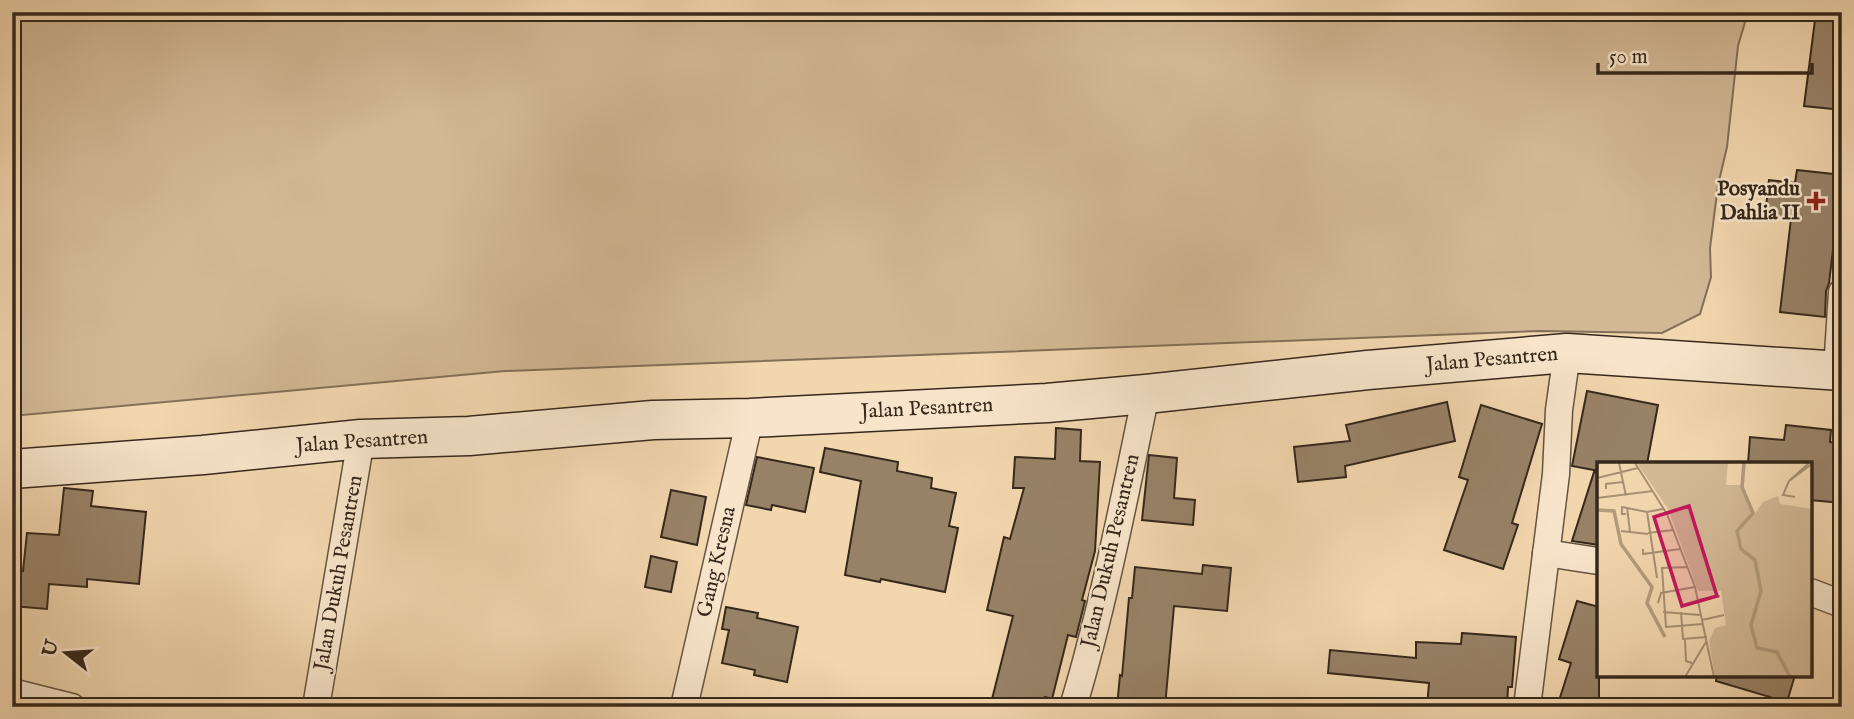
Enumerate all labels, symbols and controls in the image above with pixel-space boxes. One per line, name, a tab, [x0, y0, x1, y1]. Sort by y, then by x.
scale bar	[1598, 32, 1812, 76]
text: 50 m	[1609, 44, 1648, 71]
place label: Posyandu Dahlia II	[1717, 176, 1800, 227]
marker: Posyandu Dahlia II	[1806, 191, 1826, 211]
street label: Jalan Pesantren	[1423, 341, 1559, 379]
street label: Jalan Pesantren	[858, 392, 994, 426]
street label: Jalan Pesantren	[293, 424, 429, 460]
street label: Jalan Dukuh Pesantren	[1075, 451, 1146, 653]
inset map	[1597, 462, 1812, 677]
street label: Jalan Dukuh Pesantren	[308, 473, 370, 675]
street label: Gang Kresna	[691, 503, 743, 620]
north arrow	[32, 618, 102, 688]
text: U	[38, 637, 66, 661]

